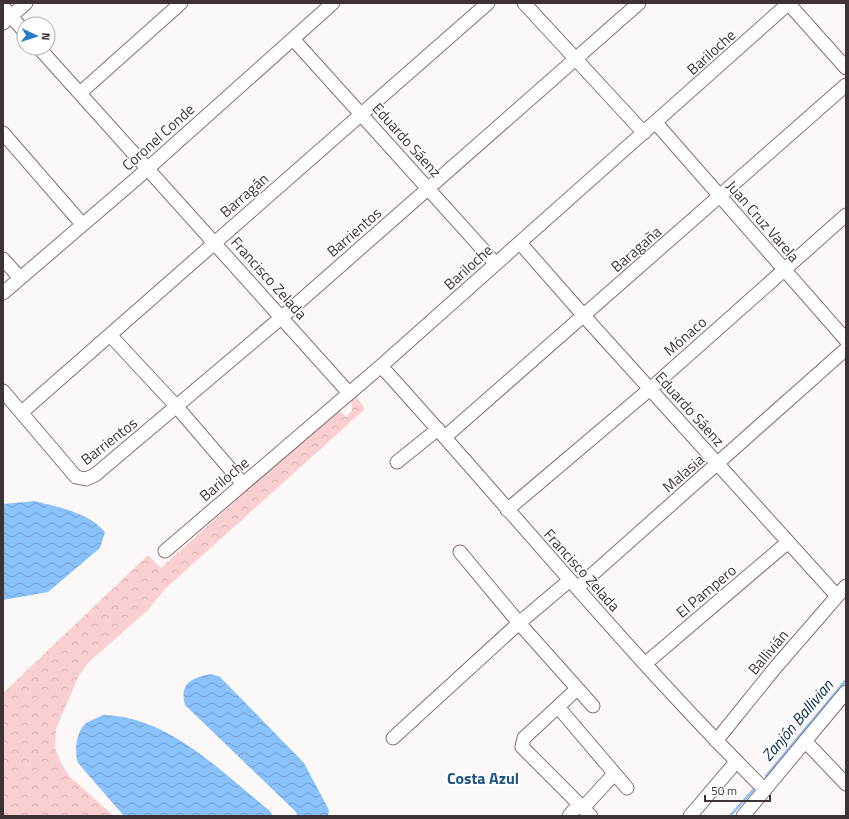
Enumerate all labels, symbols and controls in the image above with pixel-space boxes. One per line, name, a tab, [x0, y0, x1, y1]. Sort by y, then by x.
north arrow	[16, 16, 56, 56]
street label: Bariloche	[681, 24, 741, 80]
text: N	[38, 32, 54, 41]
street label: Eduardo Sáenz	[367, 97, 447, 183]
street label: Coronel Conde	[117, 98, 199, 176]
street label: Barragán	[215, 167, 273, 223]
street label: Juan Cruz Varela	[721, 175, 805, 267]
street label: Barrientos	[321, 202, 387, 262]
street label: Baragaña	[606, 220, 667, 277]
street label: Francisco Zelada	[225, 231, 313, 325]
street label: Bariloche	[438, 239, 498, 295]
street label: Mónaco	[658, 311, 712, 361]
street label: Eduardo Sáenz	[650, 366, 730, 452]
street label: Barrientos	[76, 412, 142, 470]
street label: Malasia	[657, 448, 709, 498]
street label: Bariloche	[194, 451, 254, 507]
street label: Francisco Zelada	[538, 523, 626, 617]
street label: El Pampero	[671, 559, 741, 623]
street label: Ballivián	[742, 624, 794, 680]
water label: Zanjón Ballivian	[756, 673, 839, 766]
district label: Costa Azul	[447, 766, 519, 790]
scale bar	[705, 777, 770, 803]
text: 50 m	[711, 781, 737, 800]

